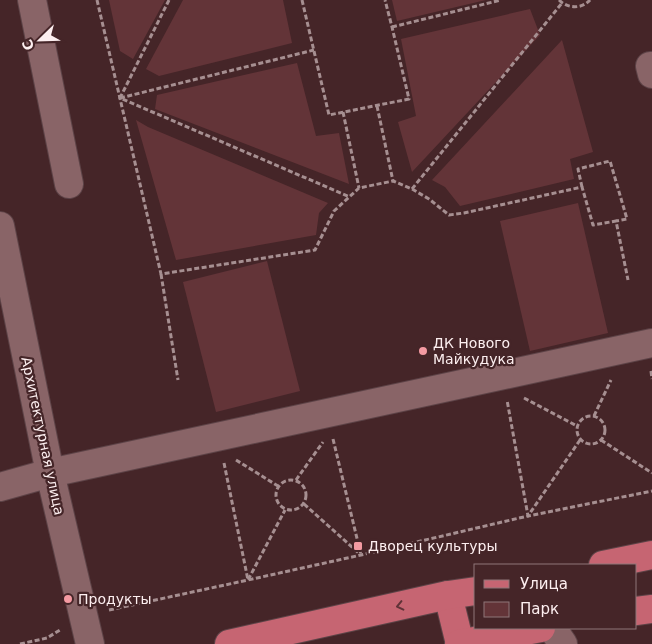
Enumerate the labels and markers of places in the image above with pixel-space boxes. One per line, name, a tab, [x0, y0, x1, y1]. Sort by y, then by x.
place label: ДК Нового Майкудука	[433, 335, 515, 367]
marker: ДК Нового Майкудука	[417, 345, 429, 357]
place label: Дворец культуры	[368, 538, 498, 554]
marker: Дворец культуры	[352, 540, 364, 552]
place label: Продукты	[78, 591, 152, 607]
marker: Продукты	[62, 593, 74, 605]

